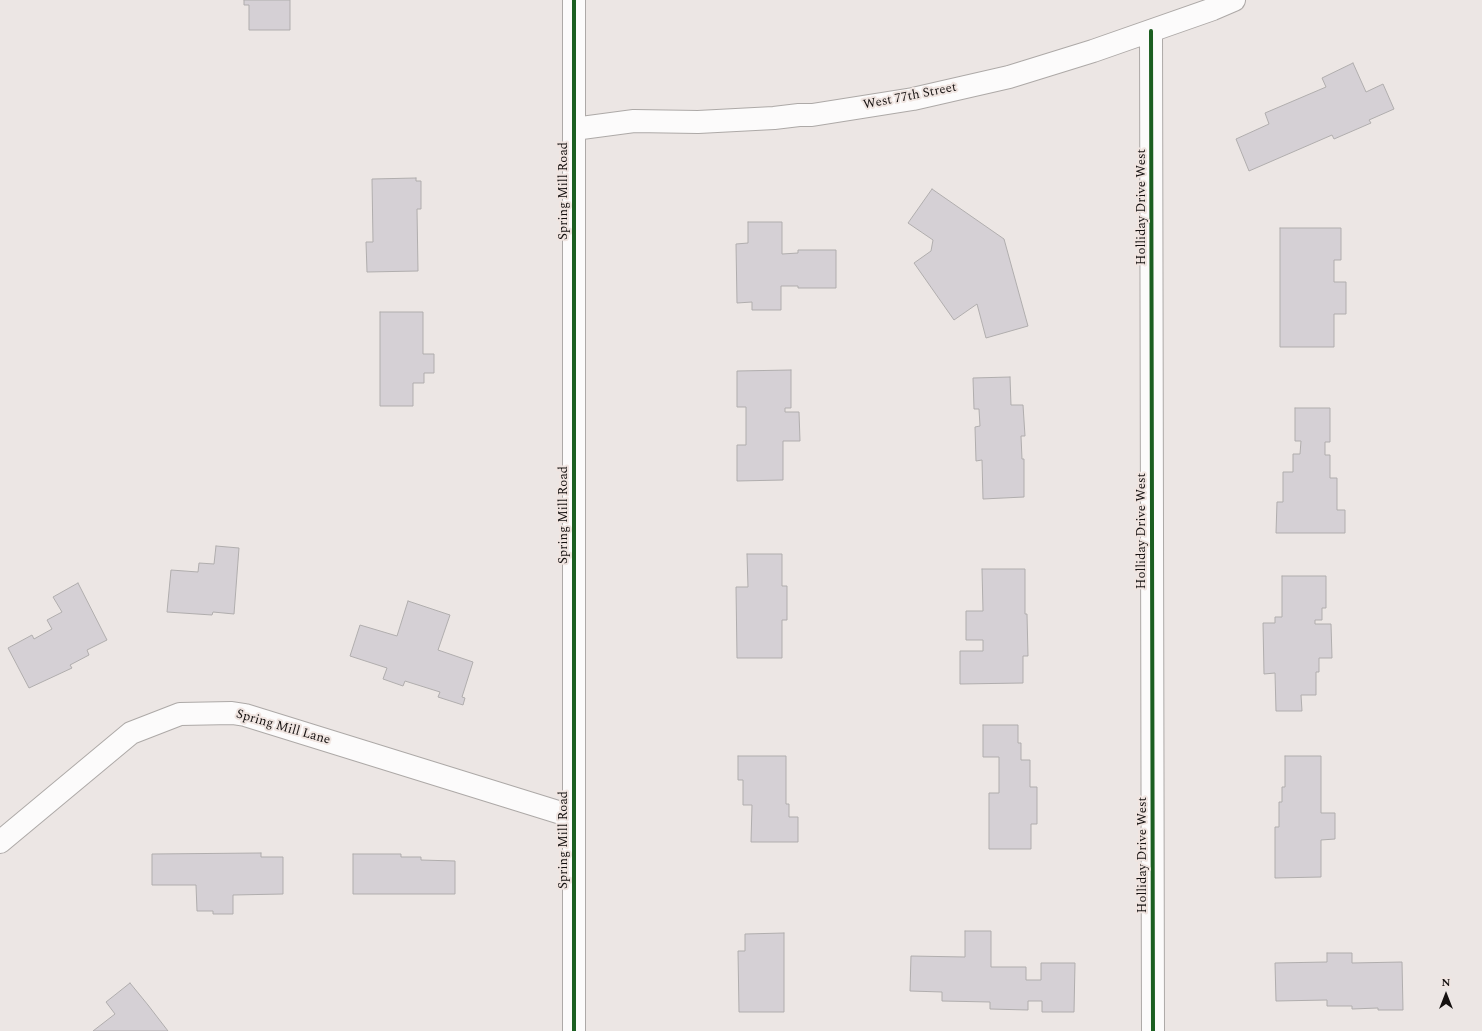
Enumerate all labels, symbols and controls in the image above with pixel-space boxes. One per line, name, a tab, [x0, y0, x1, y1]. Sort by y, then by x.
street label: West 77th Street	[862, 80, 958, 114]
street label: Spring Mill Road	[556, 142, 572, 240]
street label: Holliday Drive West	[1134, 149, 1150, 265]
street label: Spring Mill Road	[556, 466, 572, 564]
street label: Holliday Drive West	[1134, 473, 1150, 589]
street label: Spring Mill Lane	[234, 707, 332, 749]
street label: Spring Mill Road	[556, 791, 572, 889]
street label: Holliday Drive West	[1135, 797, 1151, 913]
text: N	[1442, 974, 1450, 991]
north arrow	[1426, 975, 1466, 1015]

